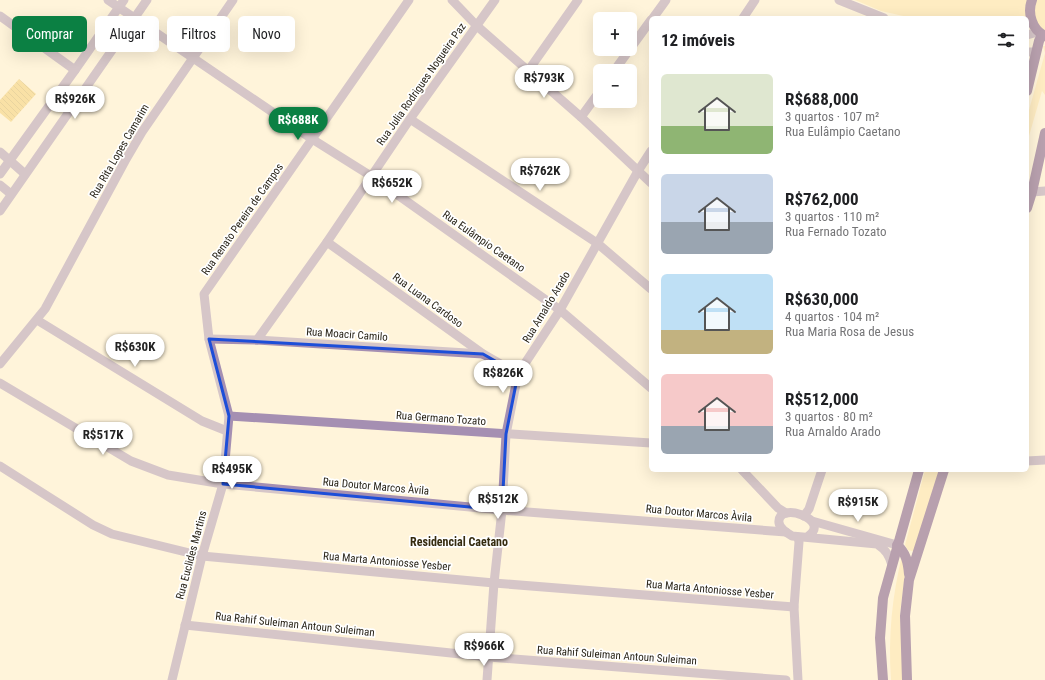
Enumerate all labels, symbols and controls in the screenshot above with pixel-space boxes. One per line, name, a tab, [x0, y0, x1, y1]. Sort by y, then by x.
map controls	[593, 12, 637, 108]
button: +	[593, 12, 637, 56]
chip: Comprar	[12, 16, 87, 52]
chip: Alugar	[95, 16, 159, 52]
chip: Filtros	[167, 16, 230, 52]
chip: Novo	[238, 16, 295, 52]
street label: Rua Julia Rodrigues Nogueira Paz	[374, 20, 469, 148]
icon: filters	[995, 29, 1017, 51]
text: 12 imóveis	[661, 30, 735, 50]
button: −	[593, 64, 637, 108]
pin: R$793K	[511, 65, 577, 99]
text: R$793K	[524, 70, 564, 85]
pin: R$926K	[42, 86, 108, 120]
text: R$688,000	[785, 89, 859, 109]
icon: home	[693, 90, 741, 138]
text: R$926K	[55, 91, 95, 106]
street label: Rua Rita Lopes Camarim	[87, 102, 152, 201]
pin: R$688K	[265, 107, 331, 141]
text: 3 quartos · 107 m²	[785, 109, 879, 124]
text: R$688K	[278, 112, 318, 127]
text: Rua Eulâmpio Caetano	[785, 124, 901, 139]
pin: R$762K	[507, 158, 573, 192]
street label: Rua Renato Pereira de Campos	[199, 161, 286, 278]
text: R$762K	[520, 163, 560, 178]
pin: R$652K	[359, 170, 425, 204]
text: R$652K	[372, 175, 412, 190]
text: R$762,000	[785, 189, 859, 209]
icon: home	[693, 190, 741, 238]
street label: Rua Eulâmpio Caetano	[440, 208, 528, 275]
text: 3 quartos · 110 m²	[785, 209, 879, 224]
text: Rua Fernado Tozato	[785, 224, 887, 239]
street label: Rua Arnaldo Arado	[520, 269, 573, 345]
street label: Rua Luana Cardoso	[390, 270, 466, 331]
text: R$630,000	[785, 289, 859, 309]
icon: home	[693, 290, 741, 338]
text: 4 quartos · 104 m²	[785, 309, 879, 324]
text: Rua Maria Rosa de Jesus	[785, 324, 914, 339]
street label: Rua Moacir Camilo	[306, 325, 389, 344]
pin: R$630K	[102, 334, 168, 368]
text: R$630K	[115, 339, 155, 354]
pin: R$826K	[470, 360, 536, 394]
text: R$826K	[483, 365, 523, 380]
text: R$512,000	[785, 389, 859, 409]
icon: home	[693, 390, 741, 438]
street label: Rua Germano Tozato	[396, 409, 487, 428]
text: 3 quartos · 80 m²	[785, 409, 873, 424]
pin: R$517K	[70, 422, 136, 456]
text: Rua Arnaldo Arado	[785, 424, 881, 439]
text: R$517K	[83, 427, 123, 442]
pin: R$495K	[199, 456, 265, 490]
text: R$495K	[212, 461, 252, 476]
street label: Rua Doutor Marcos Àvila	[322, 475, 430, 498]
pin: R$512K	[465, 486, 531, 520]
pin: R$915K	[825, 489, 891, 523]
text: R$512K	[478, 491, 518, 506]
text: R$915K	[838, 494, 878, 509]
street label: Rua Doutor Marcos Àvila	[645, 502, 753, 525]
street label: Rua Euclides Martins	[173, 509, 210, 601]
district label: Residencial Caetano	[410, 535, 508, 549]
street label: Rua Marta Antoniosse Yesber	[323, 549, 452, 574]
street label: Rua Marta Antoniosse Yesber	[646, 577, 775, 602]
street label: Rua Rahif Suleiman Antoun Suleiman	[215, 610, 375, 639]
pin: R$966K	[451, 633, 517, 667]
text: R$966K	[464, 638, 504, 653]
street label: Rua Rahif Suleiman Antoun Suleiman	[537, 643, 697, 668]

